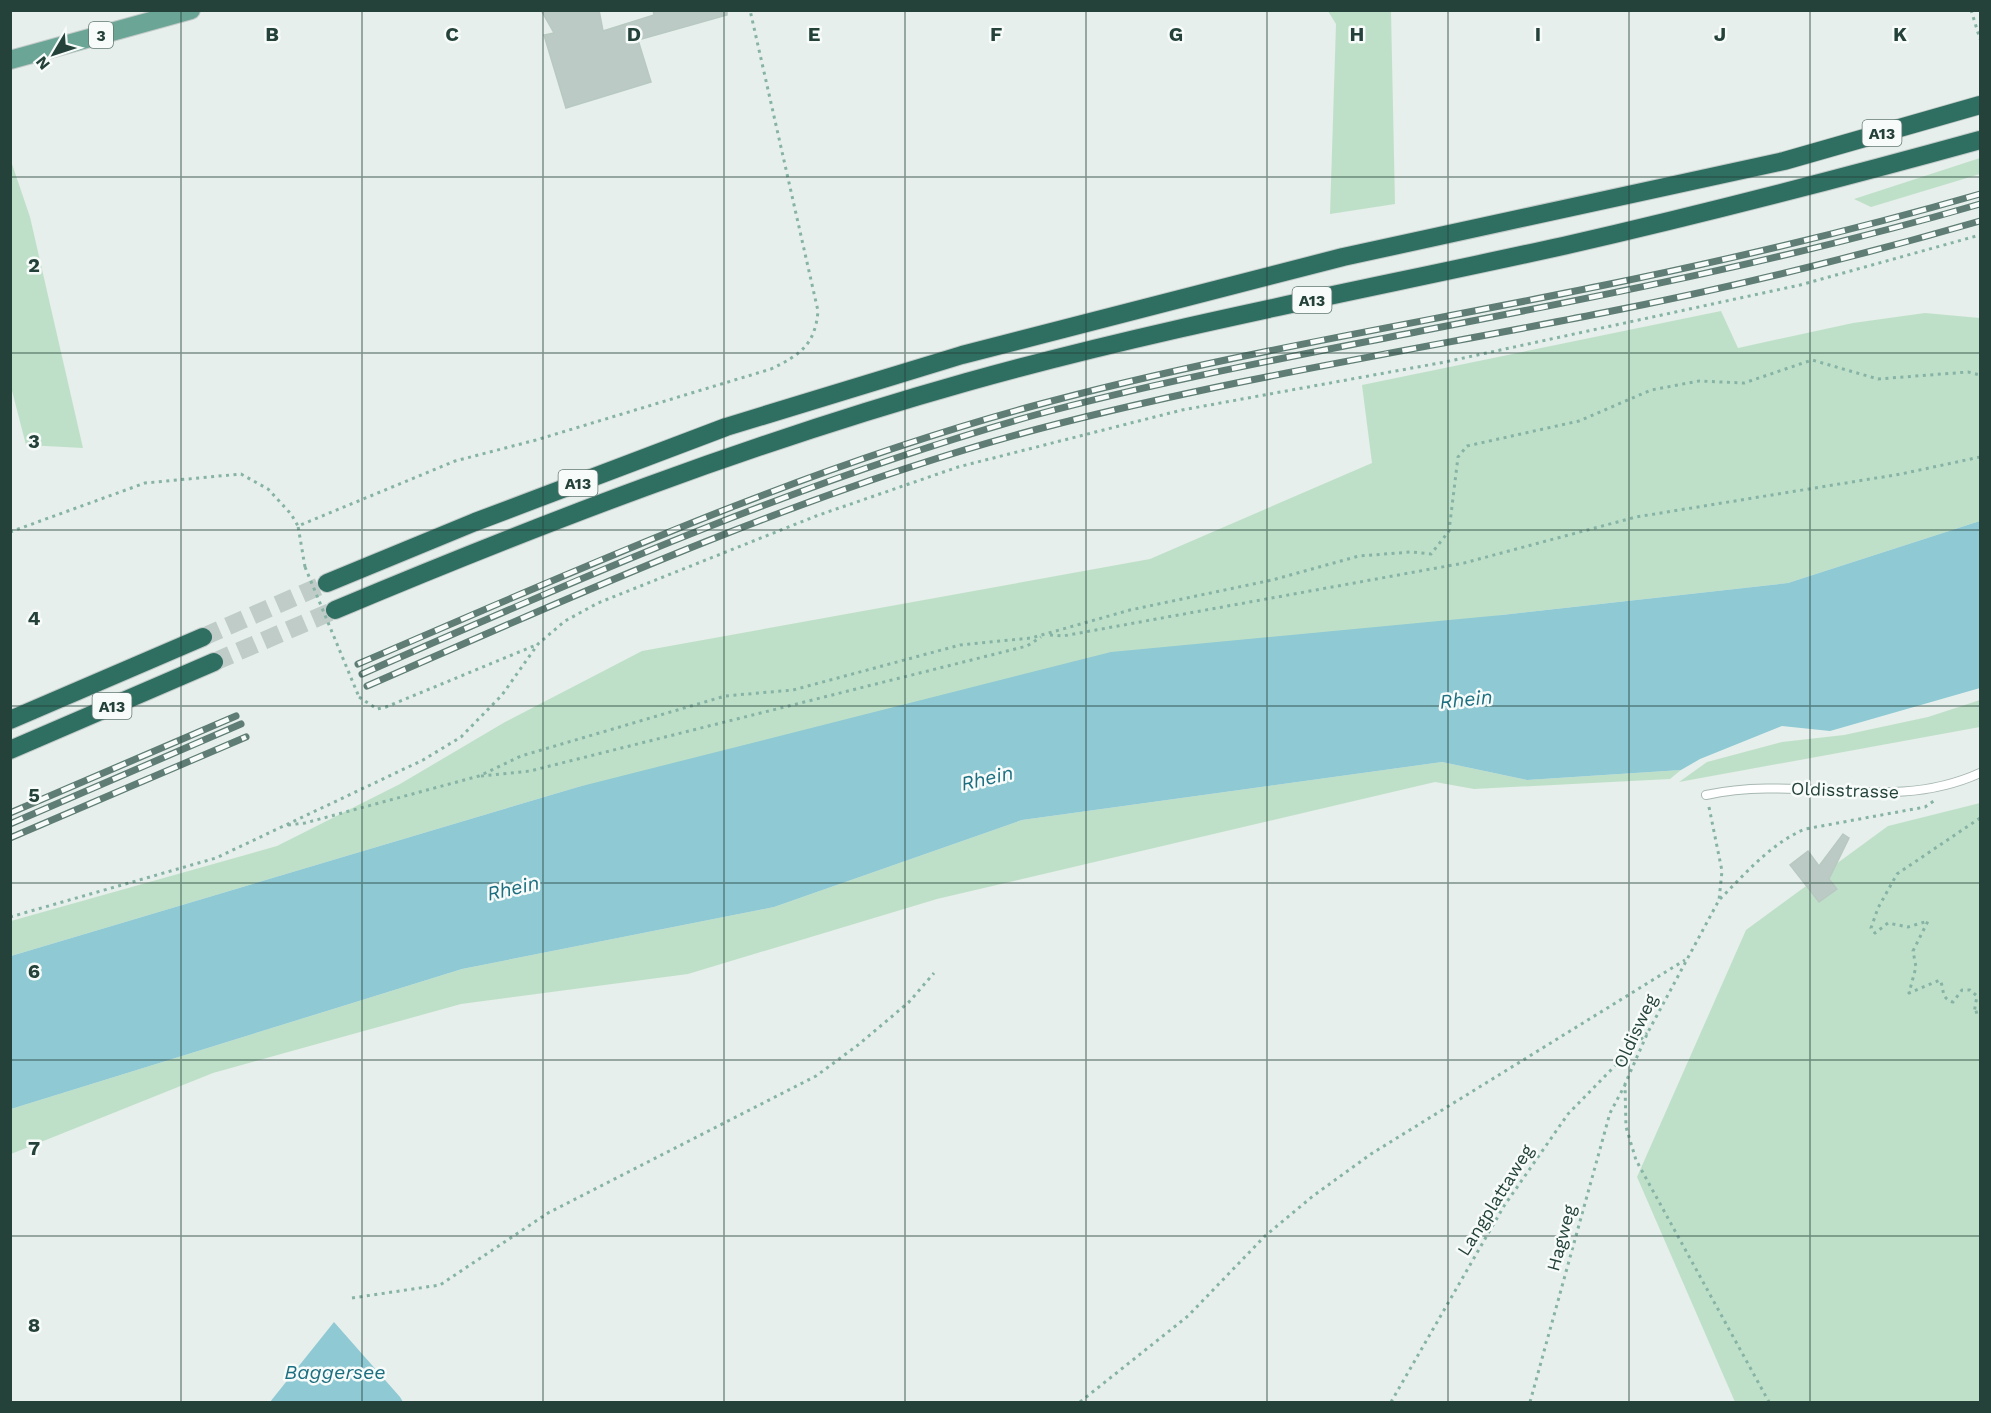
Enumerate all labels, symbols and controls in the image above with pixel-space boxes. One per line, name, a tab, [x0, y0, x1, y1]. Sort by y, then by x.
road number: 3	[89, 22, 113, 48]
text: B	[265, 22, 279, 46]
text: C	[445, 22, 459, 46]
text: D	[627, 22, 641, 46]
text: E	[808, 22, 820, 46]
text: F	[990, 22, 1002, 46]
text: G	[1169, 22, 1183, 46]
text: H	[1350, 22, 1364, 46]
text: I	[1535, 22, 1541, 46]
text: J	[1714, 22, 1726, 46]
text: K	[1893, 22, 1907, 46]
north arrow	[24, 24, 84, 84]
text: N	[32, 53, 54, 74]
road number: A13	[1862, 120, 1902, 146]
text: 2	[28, 253, 40, 277]
road number: A13	[1292, 287, 1332, 313]
text: 3	[28, 429, 40, 453]
road number: A13	[558, 470, 598, 496]
text: 4	[28, 606, 41, 630]
water label: Rhein	[1438, 684, 1494, 714]
road number: A13	[92, 693, 132, 719]
water label: Rhein	[958, 760, 1016, 796]
street label: Oldisstrasse	[1791, 778, 1899, 802]
text: 5	[28, 783, 40, 807]
water label: Rhein	[484, 870, 542, 906]
text: 6	[28, 959, 40, 983]
street label: Oldisweg	[1609, 991, 1661, 1071]
text: 7	[28, 1136, 40, 1160]
street label: Langplattaweg	[1452, 1140, 1538, 1259]
street label: Hagweg	[1542, 1202, 1580, 1273]
text: 8	[28, 1313, 40, 1337]
water label: Baggersee	[284, 1360, 386, 1384]

